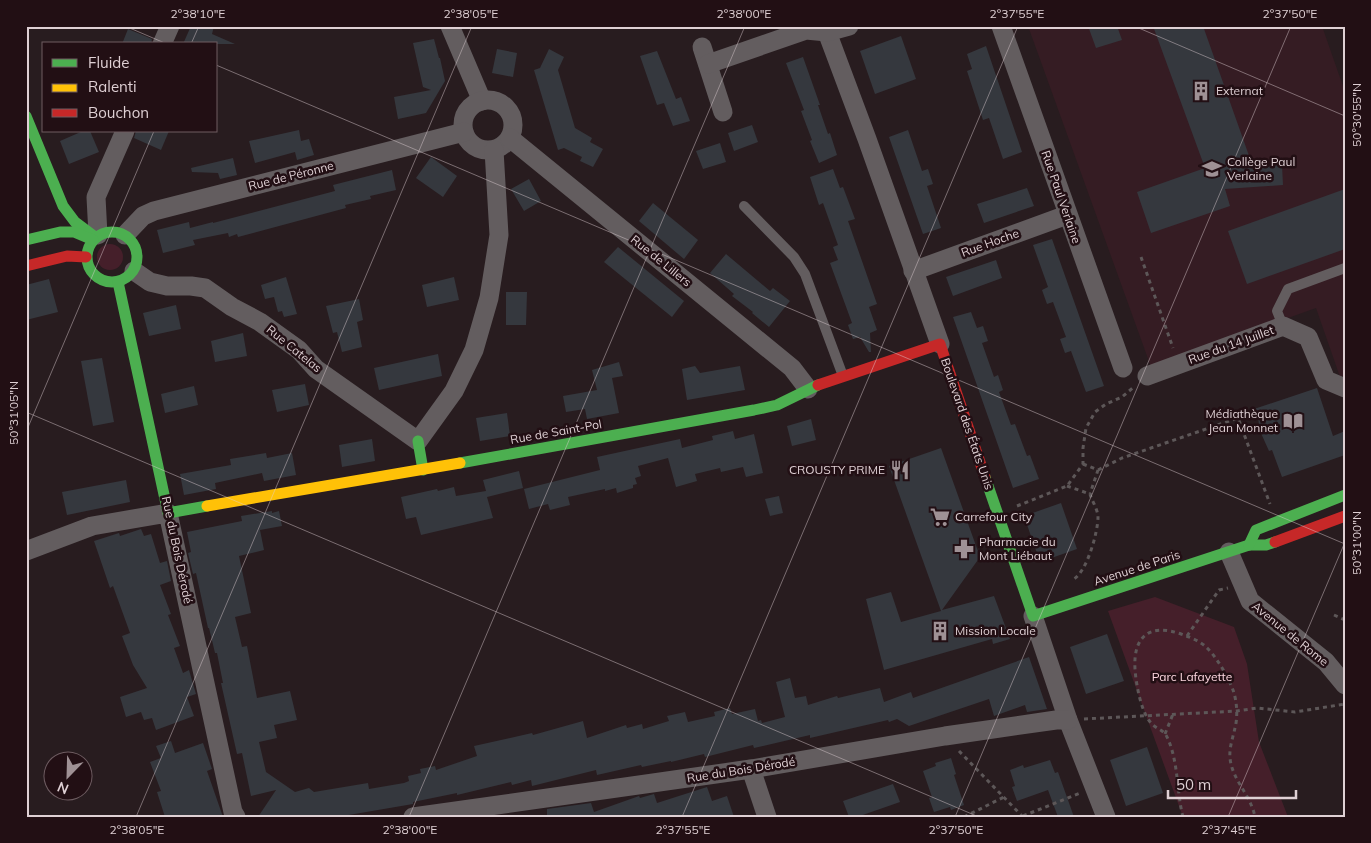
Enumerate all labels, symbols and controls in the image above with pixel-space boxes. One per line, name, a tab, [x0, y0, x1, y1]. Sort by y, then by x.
text: 2°38'10"E	[171, 6, 225, 21]
text: 2°38'05"E	[444, 6, 498, 21]
text: 2°38'00"E	[717, 6, 771, 21]
text: 2°37'55"E	[990, 6, 1044, 21]
text: 2°37'50"E	[1263, 6, 1317, 21]
legend	[42, 42, 218, 132]
text: Fluide	[88, 53, 129, 72]
text: Ralenti	[88, 77, 137, 96]
building icon: Externat	[1190, 80, 1212, 102]
place label: Externat	[1216, 83, 1263, 98]
text: 50°30'55"N	[1349, 83, 1364, 147]
text: Bouchon	[88, 103, 149, 122]
street label: Rue Paul Verlaine	[1038, 148, 1084, 245]
place label: Collège Paul Verlaine	[1227, 154, 1295, 183]
street label: Rue de Péronne	[247, 158, 335, 193]
school or university icon: Collège Paul Verlaine	[1201, 158, 1223, 180]
street label: Rue Hoche	[959, 225, 1021, 260]
street label: Rue de Lillers	[628, 232, 695, 290]
street label: Rue Catelas	[264, 322, 325, 375]
street label: Rue du 14 Juillet	[1186, 322, 1276, 367]
street label: Boulevard des États Unis	[938, 356, 997, 492]
text: 50°31'05"N	[6, 381, 21, 445]
place label: Médiathèque Jean Monnet	[1206, 406, 1278, 435]
library icon: Médiathèque Jean Monnet	[1282, 410, 1304, 432]
street label: Rue de Saint-Pol	[509, 416, 603, 447]
restaurant icon: CROUSTY PRIME	[889, 459, 911, 481]
place label: CROUSTY PRIME	[789, 462, 885, 477]
street label: Rue du Bois Dérodé	[159, 495, 196, 605]
supermarket icon: Carrefour City	[929, 506, 951, 528]
place label: Carrefour City	[955, 509, 1033, 524]
text: 50°31'00"N	[1349, 511, 1364, 575]
place label: Pharmacie du Mont Liébaut	[979, 534, 1056, 563]
pharmacy icon: Pharmacie du Mont Liébaut	[953, 538, 975, 560]
street label: Avenue de Paris	[1092, 547, 1182, 589]
street label: Avenue de Rome	[1249, 598, 1332, 669]
building icon: Mission Locale	[929, 620, 951, 642]
place label: Mission Locale	[955, 623, 1036, 638]
park label: Parc Lafayette	[1152, 669, 1232, 684]
north arrow	[42, 750, 92, 800]
street label: Rue du Bois Dérodé	[686, 754, 796, 785]
scale bar	[1168, 768, 1296, 800]
text: 50 m	[1176, 775, 1211, 794]
text: N	[55, 778, 71, 798]
text: 2°38'05"E	[110, 822, 164, 837]
text: 2°38'00"E	[383, 822, 437, 837]
text: 2°37'55"E	[656, 822, 710, 837]
text: 2°37'50"E	[929, 822, 983, 837]
text: 2°37'45"E	[1202, 822, 1256, 837]

